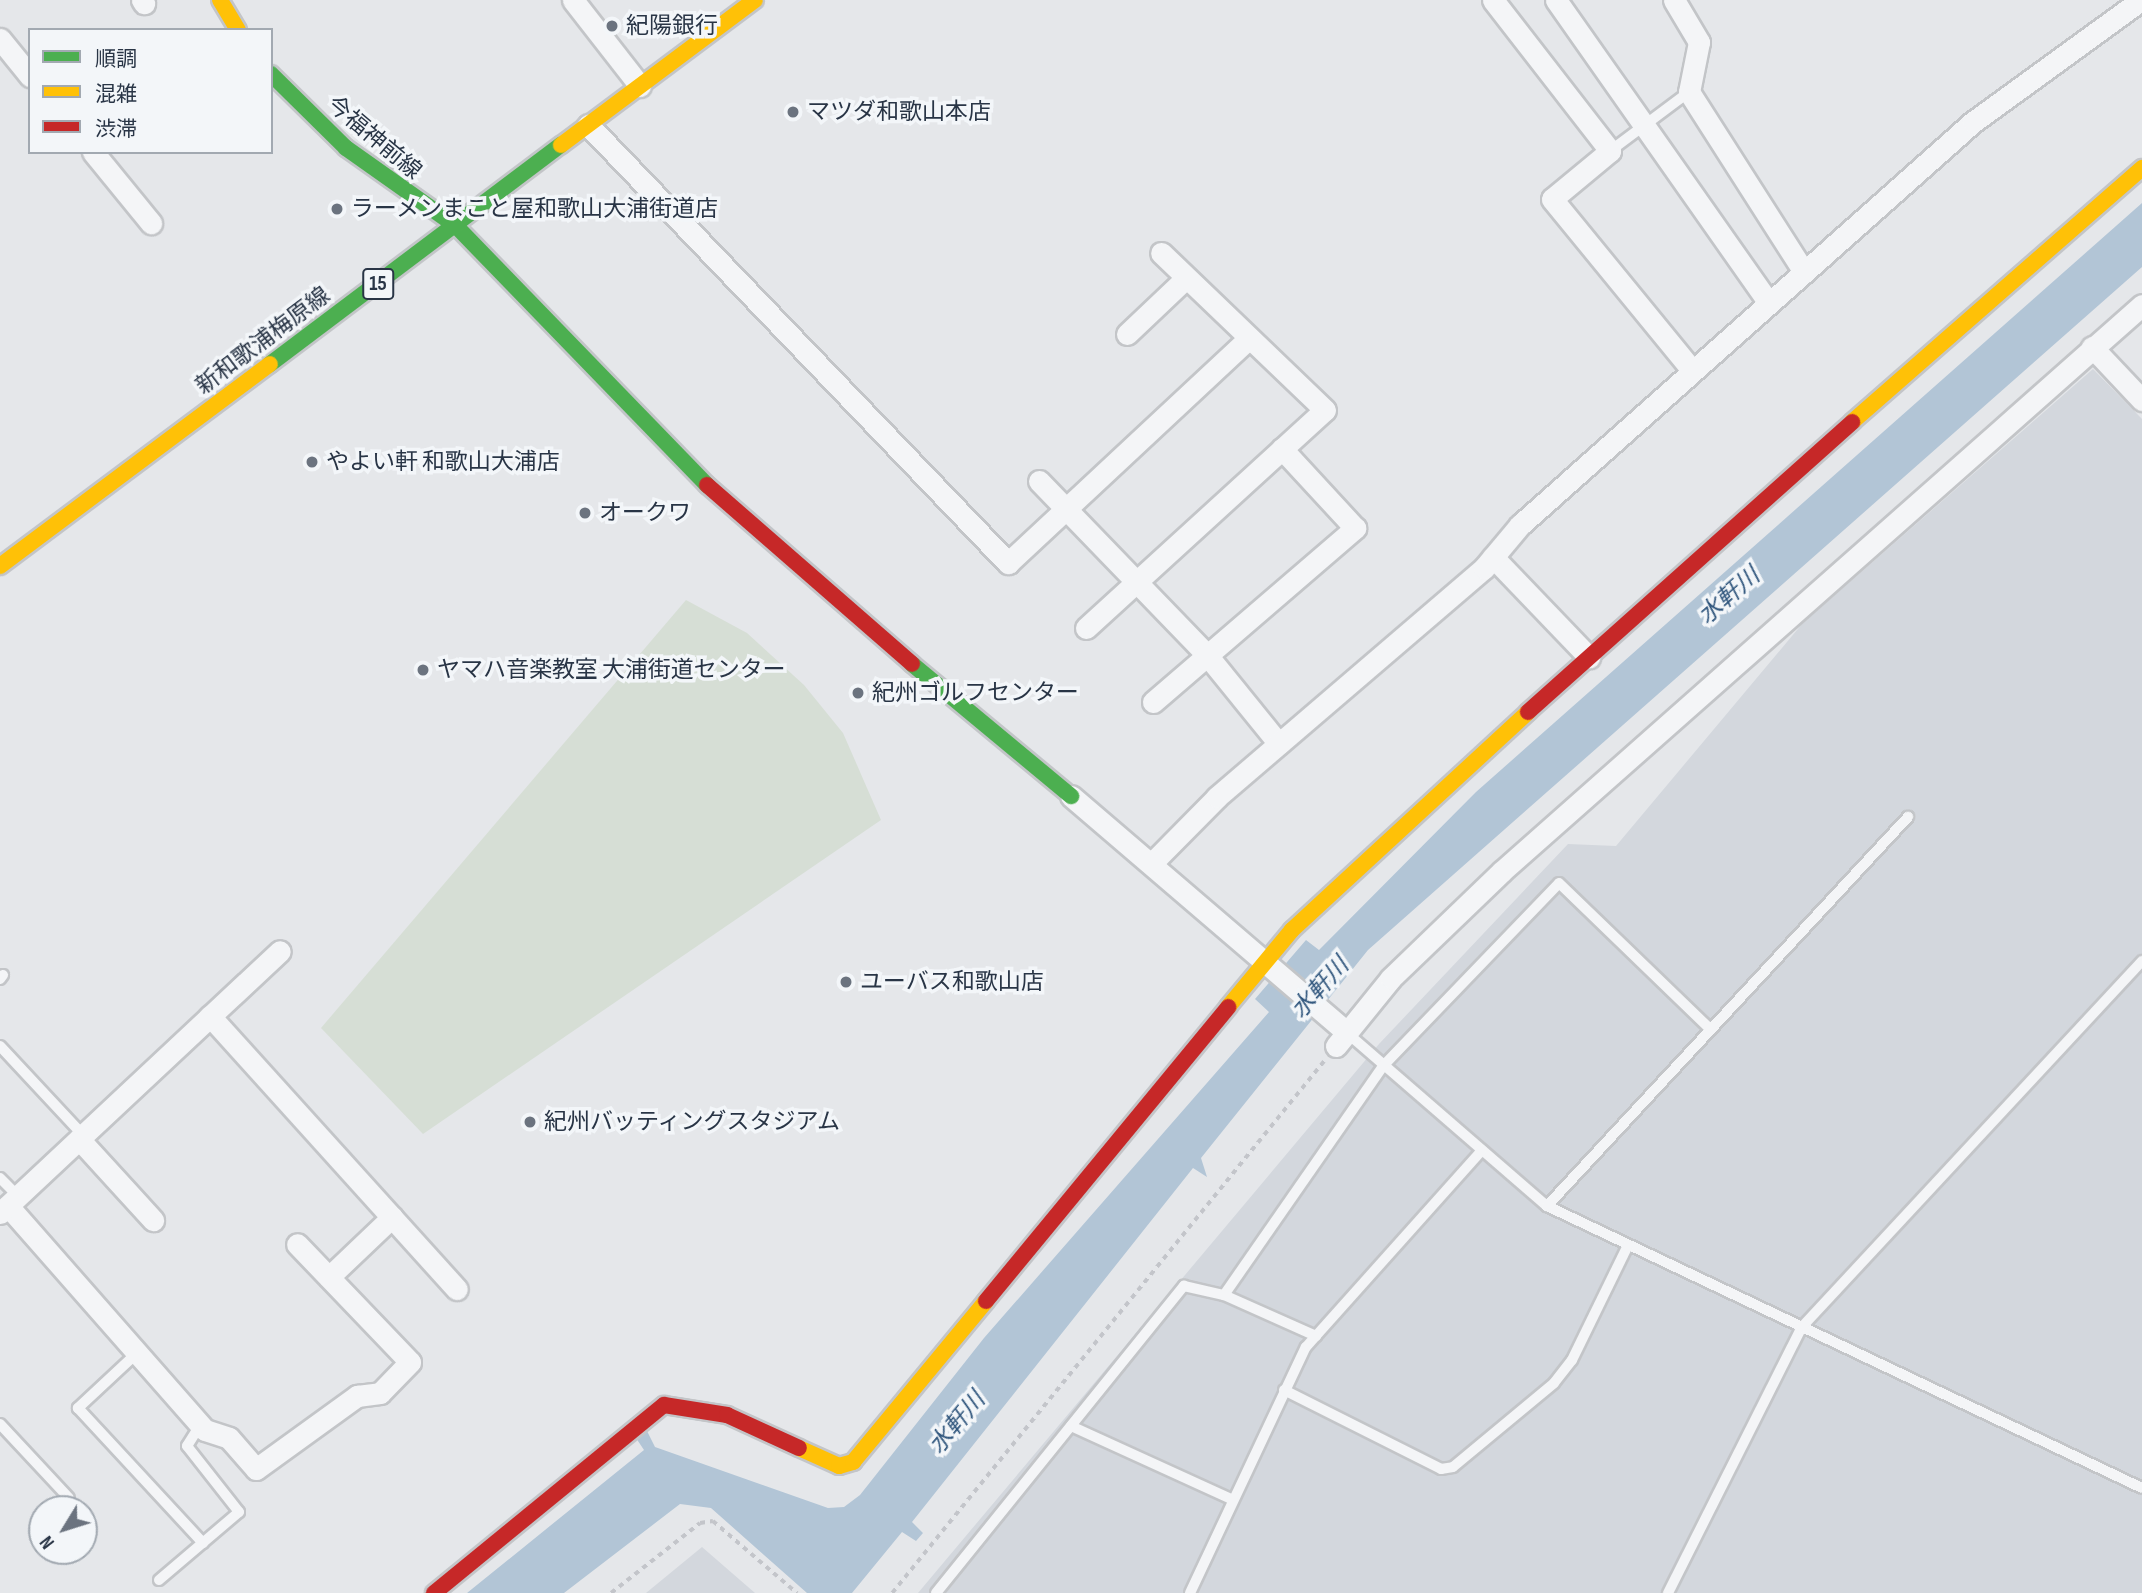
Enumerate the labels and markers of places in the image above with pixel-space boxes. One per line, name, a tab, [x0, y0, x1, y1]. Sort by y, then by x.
place label: 紀陽銀行	[626, 12, 718, 40]
marker: 紀陽銀行	[604, 18, 620, 34]
place label: マツダ和歌山本店	[807, 98, 991, 126]
marker: マツダ和歌山本店	[785, 104, 801, 120]
place label: ラーメンまこと屋和歌山大浦街道店	[351, 195, 719, 223]
marker: ラーメンまこと屋和歌山大浦街道店	[329, 201, 345, 217]
place label: やよい軒 和歌山大浦店	[326, 448, 560, 476]
marker: やよい軒 和歌山大浦店	[304, 454, 320, 470]
place label: オークワ	[599, 499, 691, 527]
marker: オークワ	[577, 505, 593, 521]
place label: ヤマハ音楽教室 大浦街道センター	[437, 656, 786, 684]
marker: ヤマハ音楽教室 大浦街道センター	[415, 662, 431, 678]
place label: 紀州ゴルフセンター	[872, 679, 1079, 707]
marker: 紀州ゴルフセンター	[850, 685, 866, 701]
place label: ユーバス和歌山店	[860, 968, 1044, 996]
marker: ユーバス和歌山店	[838, 974, 854, 990]
place label: 紀州バッティングスタジアム	[544, 1108, 843, 1136]
marker: 紀州バッティングスタジアム	[522, 1114, 538, 1130]

